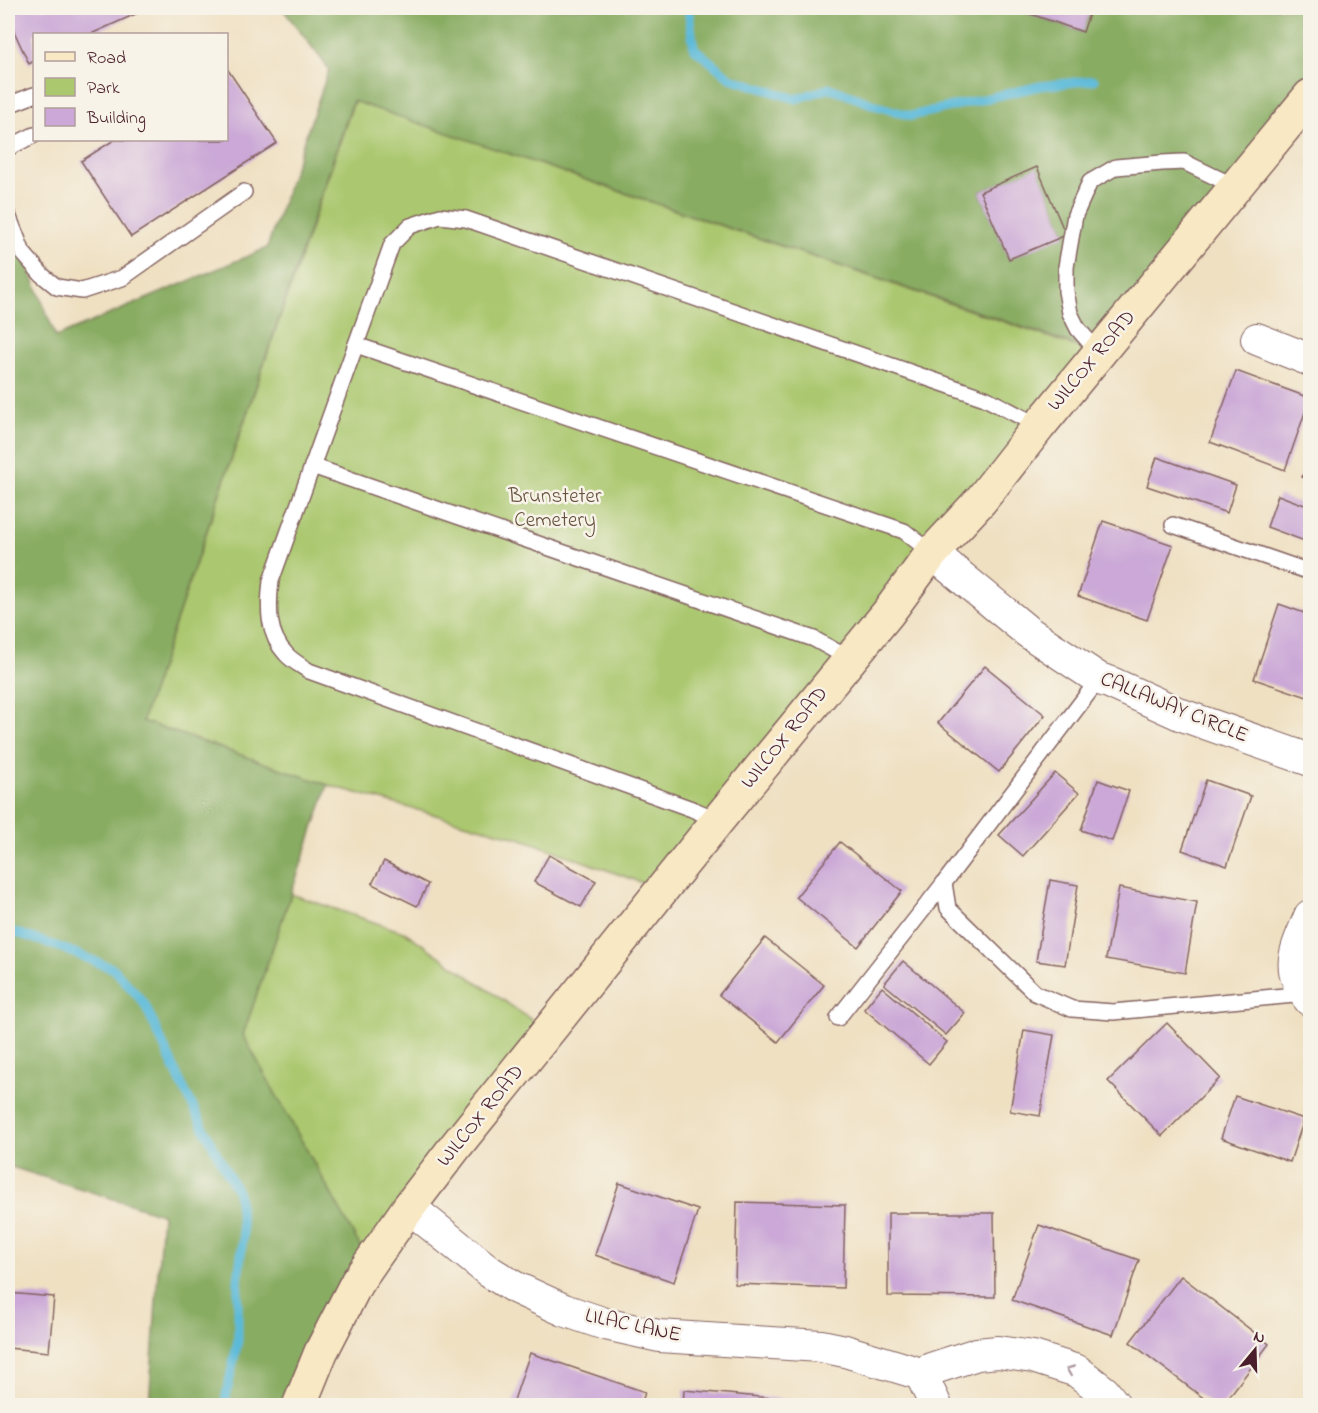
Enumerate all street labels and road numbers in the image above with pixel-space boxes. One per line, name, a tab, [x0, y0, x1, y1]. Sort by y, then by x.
street label: WILCOX ROAD	[1041, 304, 1143, 418]
street label: CALLAWAY CIRCLE	[1095, 665, 1253, 751]
street label: WILCOX ROAD	[734, 680, 836, 796]
street label: WILCOX ROAD	[430, 1058, 532, 1174]
street label: LILAC LANE	[582, 1301, 684, 1351]

